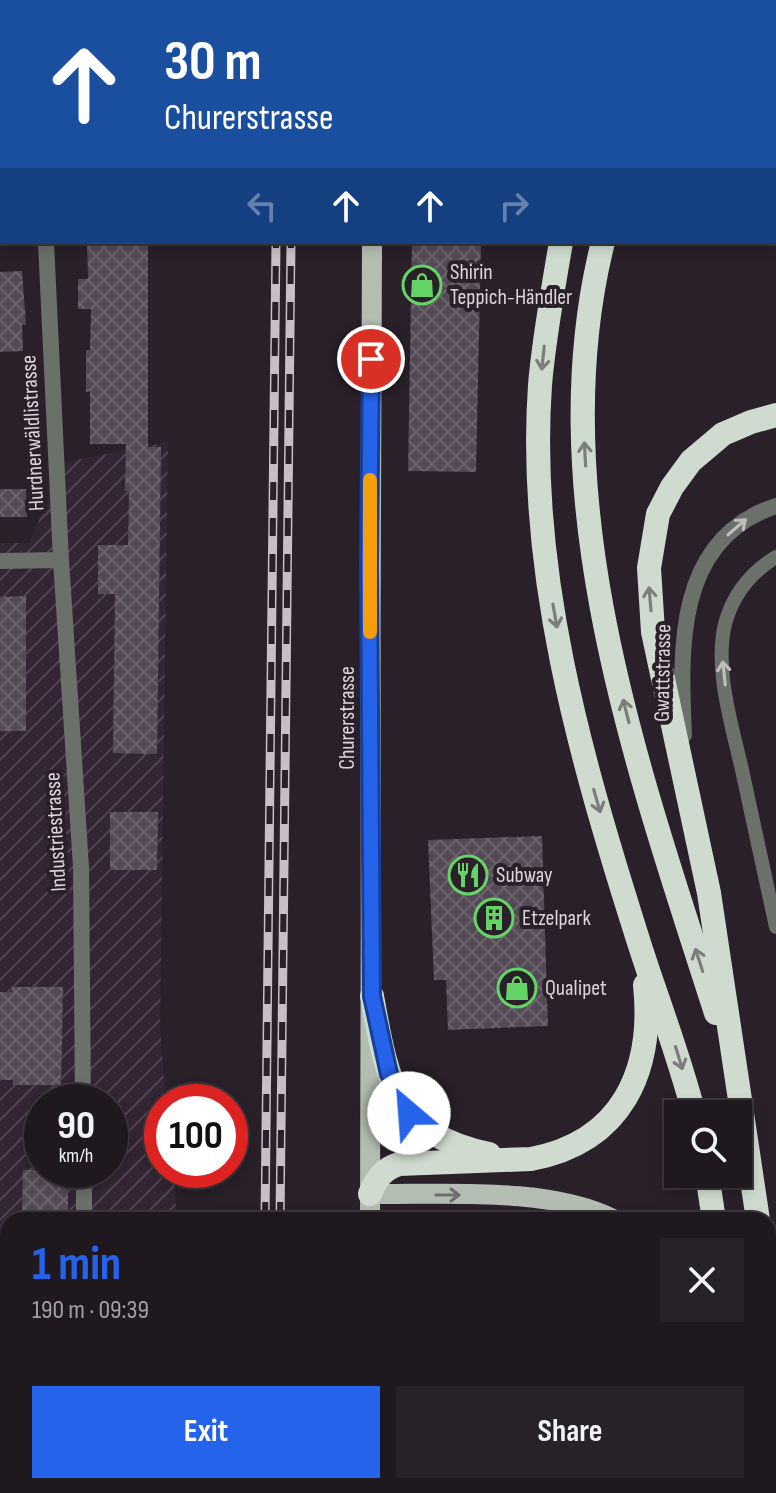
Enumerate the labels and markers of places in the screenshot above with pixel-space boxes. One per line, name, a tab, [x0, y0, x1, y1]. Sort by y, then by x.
place label: Shirin Teppich-Händler	[450, 259, 572, 311]
shop icon: Shirin Teppich-Händler	[401, 264, 443, 306]
pin	[337, 325, 405, 393]
restaurant icon: Subway	[447, 854, 489, 896]
place label: Subway	[496, 862, 553, 889]
building icon: Etzelpark	[473, 897, 515, 939]
place label: Etzelpark	[522, 905, 591, 932]
shop icon: Qualipet	[496, 967, 538, 1009]
place label: Qualipet	[545, 975, 607, 1002]

